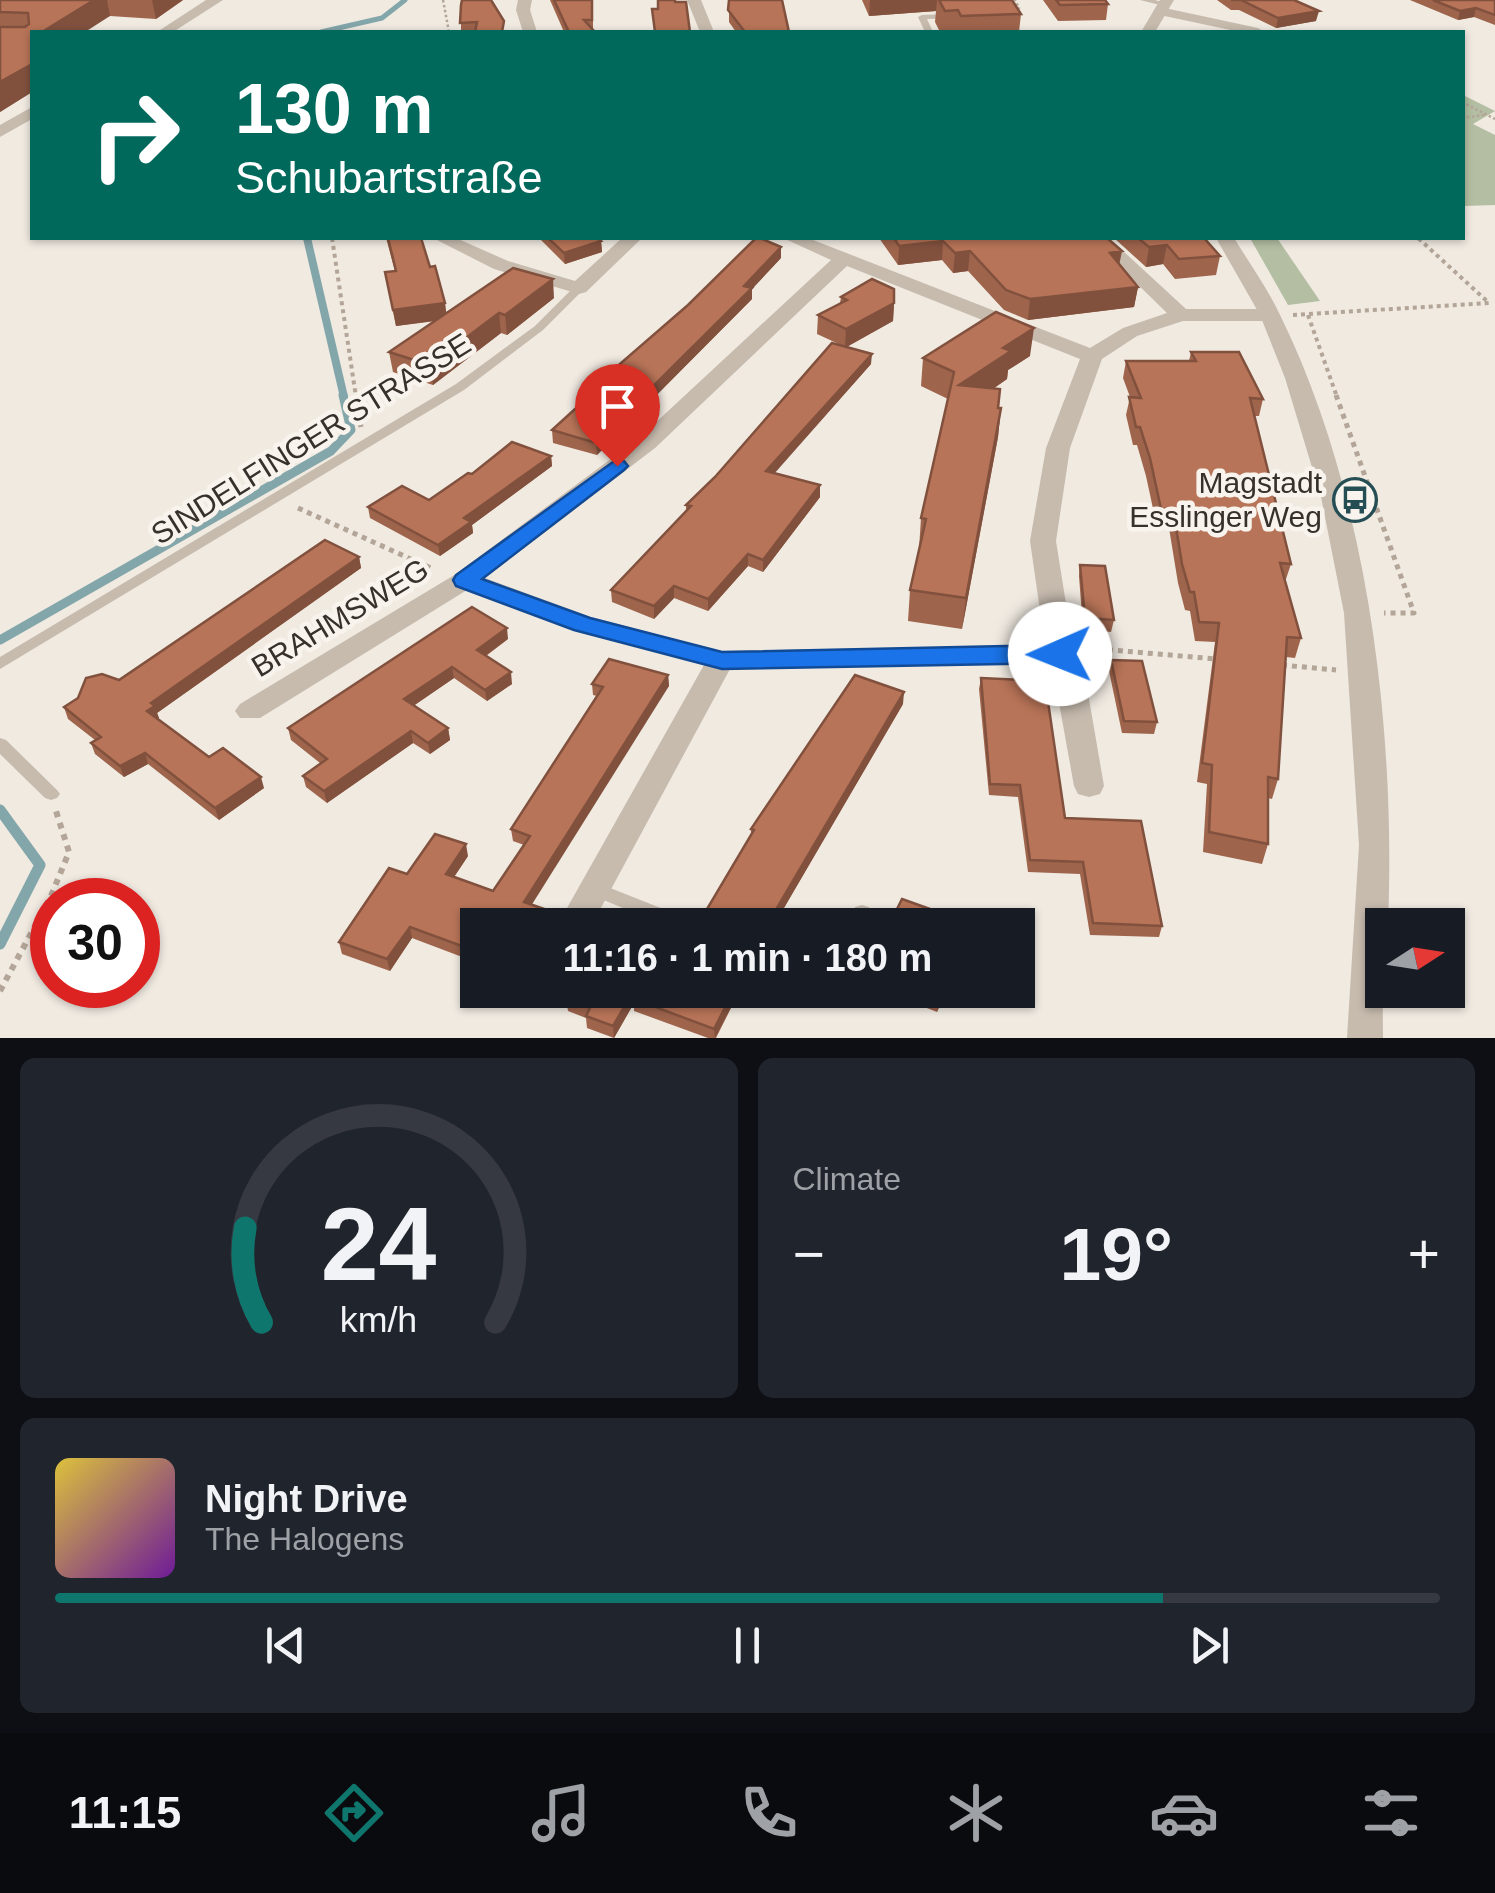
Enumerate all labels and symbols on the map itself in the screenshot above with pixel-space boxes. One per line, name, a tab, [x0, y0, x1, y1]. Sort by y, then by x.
street label: SINDELFINGER STRASSE	[145, 327, 476, 551]
pin	[575, 364, 660, 467]
place label: Magstadt Esslinger Weg	[1129, 466, 1323, 533]
bus stop icon: Magstadt Esslinger Weg	[1332, 477, 1378, 523]
street label: BRAHMSWEG	[246, 552, 434, 683]
position arrow	[1008, 602, 1112, 706]
speed limit sign: 30	[30, 878, 160, 1008]
north arrow	[1365, 908, 1465, 1008]

